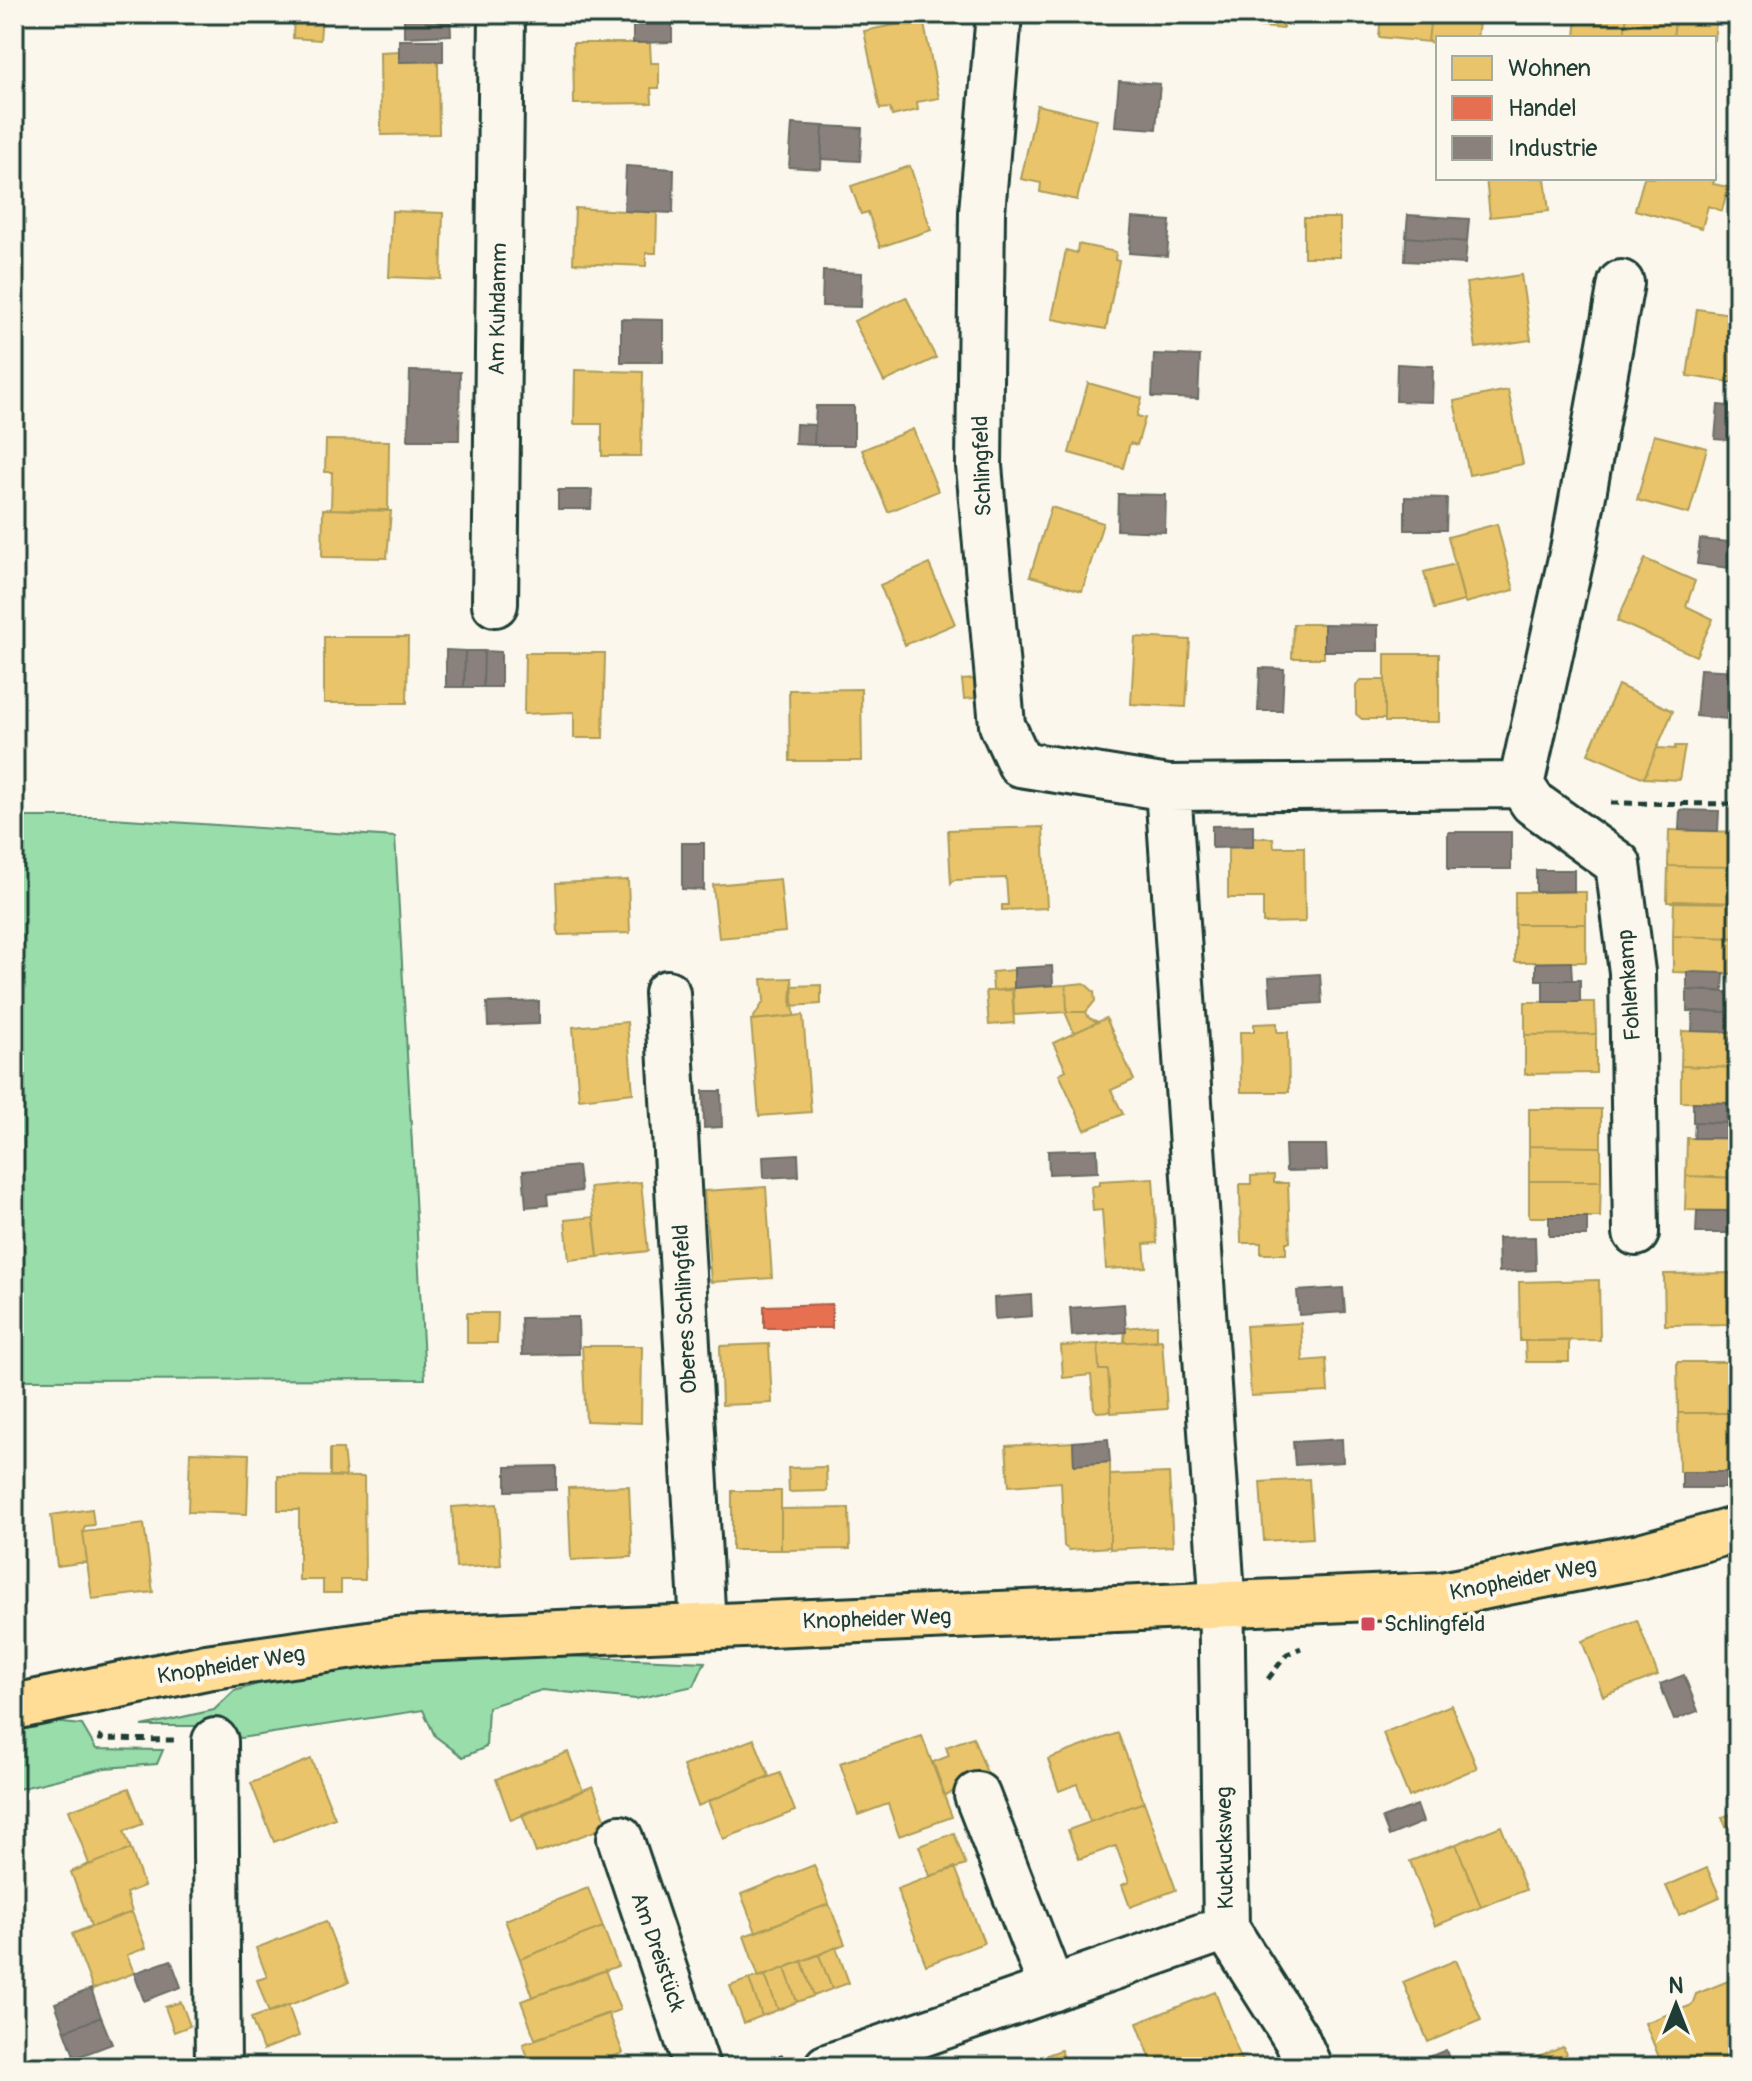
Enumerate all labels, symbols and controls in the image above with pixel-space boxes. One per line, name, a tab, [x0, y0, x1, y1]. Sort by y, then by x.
legend	[1436, 36, 1716, 180]
text: Wohnen	[1508, 54, 1591, 83]
text: Handel	[1508, 94, 1577, 123]
text: Industrie	[1508, 134, 1597, 163]
street label: Am Kuhdamm	[483, 242, 513, 376]
street label: Schlingfeld	[966, 415, 998, 517]
street label: Fohlenkamp	[1611, 928, 1647, 1042]
street label: Oberes Schlingfeld	[667, 1224, 703, 1394]
street label: Knopheider Weg	[1447, 1551, 1599, 1607]
street label: Knopheider Weg	[802, 1602, 952, 1636]
place label: Schlingfeld	[1384, 1610, 1485, 1638]
marker: Schlingfeld	[1359, 1615, 1377, 1633]
street label: Knopheider Weg	[155, 1640, 307, 1690]
street label: Kuckucksweg	[1210, 1786, 1240, 1910]
street label: Am Dreistück	[624, 1889, 692, 2015]
north arrow	[1636, 1965, 1716, 2045]
text: N	[1669, 1972, 1684, 2000]

